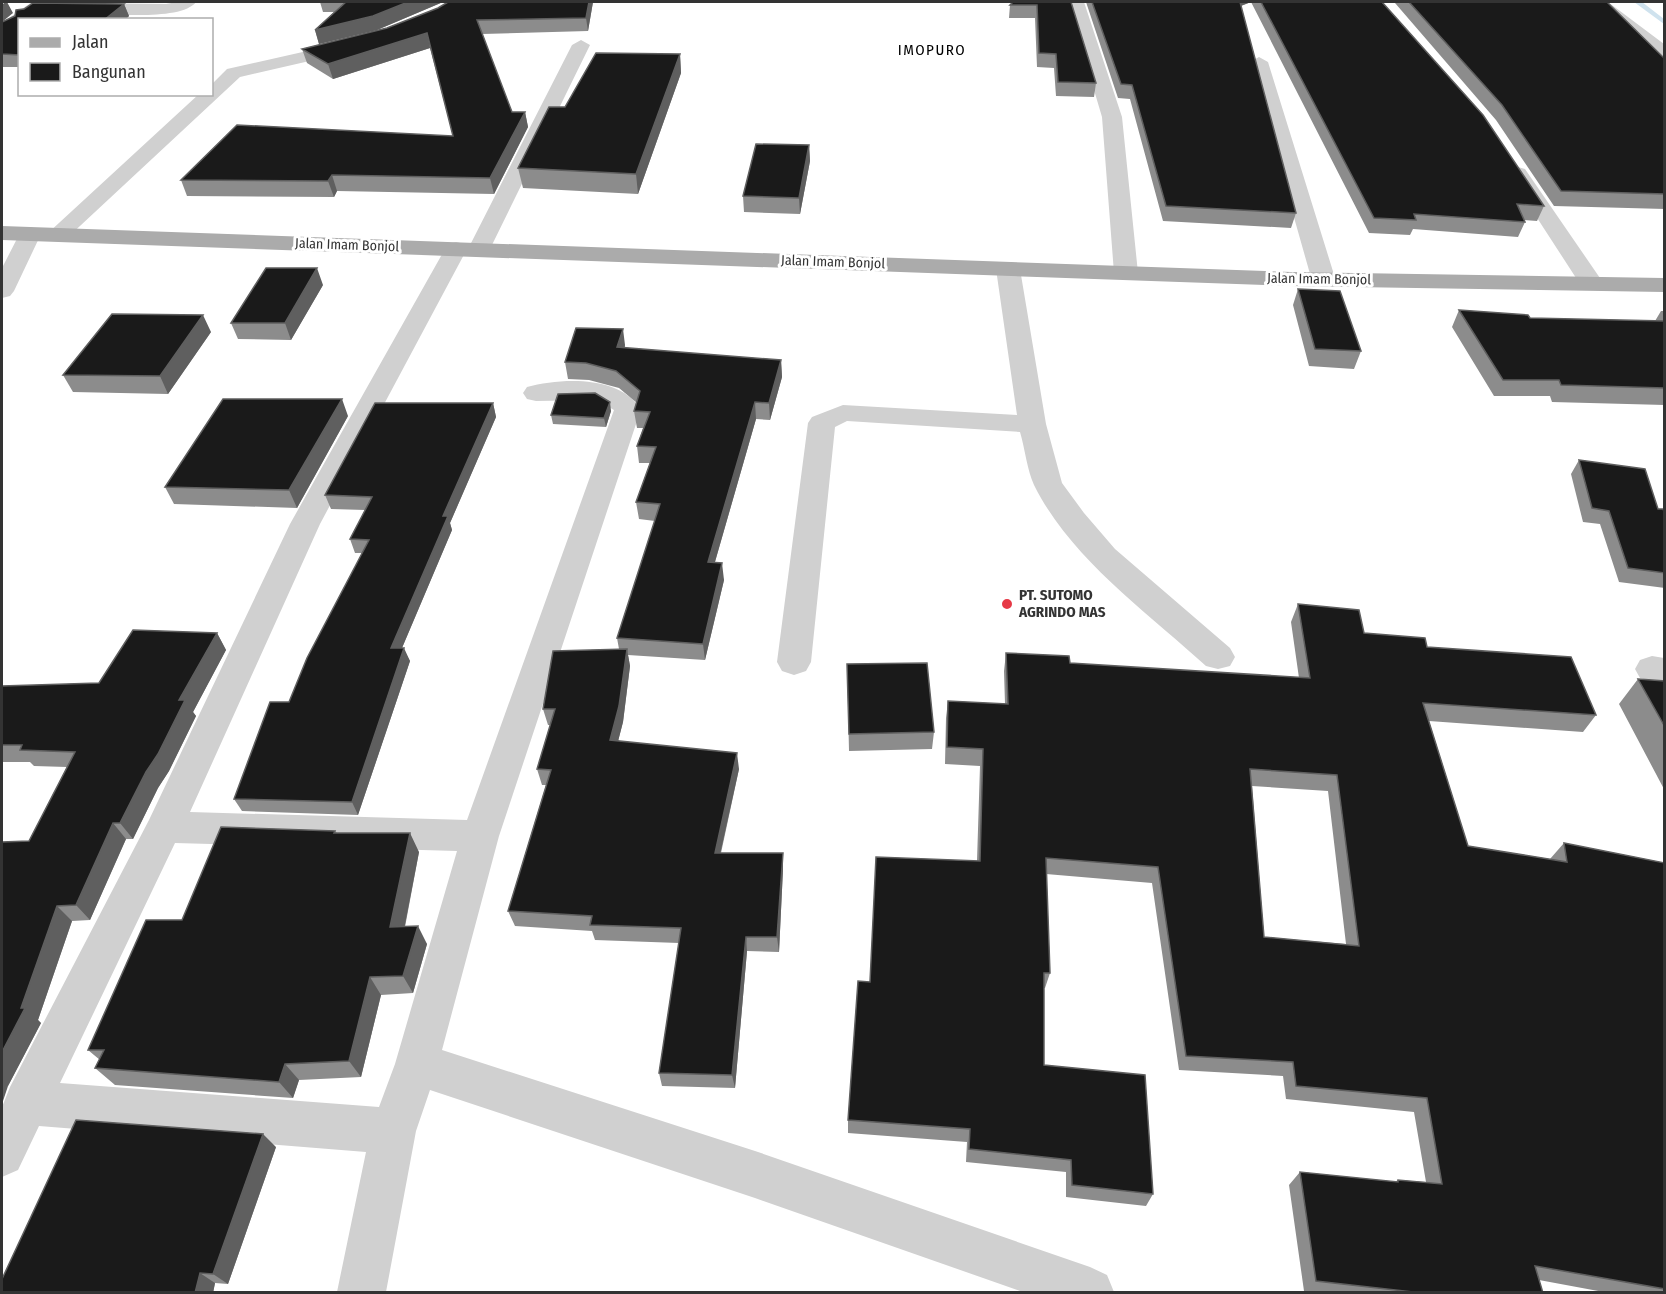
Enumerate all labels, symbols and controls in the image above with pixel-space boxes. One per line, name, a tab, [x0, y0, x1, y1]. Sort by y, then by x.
legend	[18, 18, 213, 96]
text: Jalan	[72, 31, 109, 53]
district label: IMOPURO	[898, 41, 966, 59]
text: Bangunan	[72, 61, 146, 83]
street label: Jalan Imam Bonjol	[295, 235, 400, 255]
street label: Jalan Imam Bonjol	[781, 252, 886, 272]
street label: Jalan Imam Bonjol	[1267, 270, 1371, 288]
place label: PT. SUTOMO AGRINDO MAS	[1018, 586, 1106, 621]
marker: PT. SUTOMO AGRINDO MAS	[1000, 597, 1014, 611]

